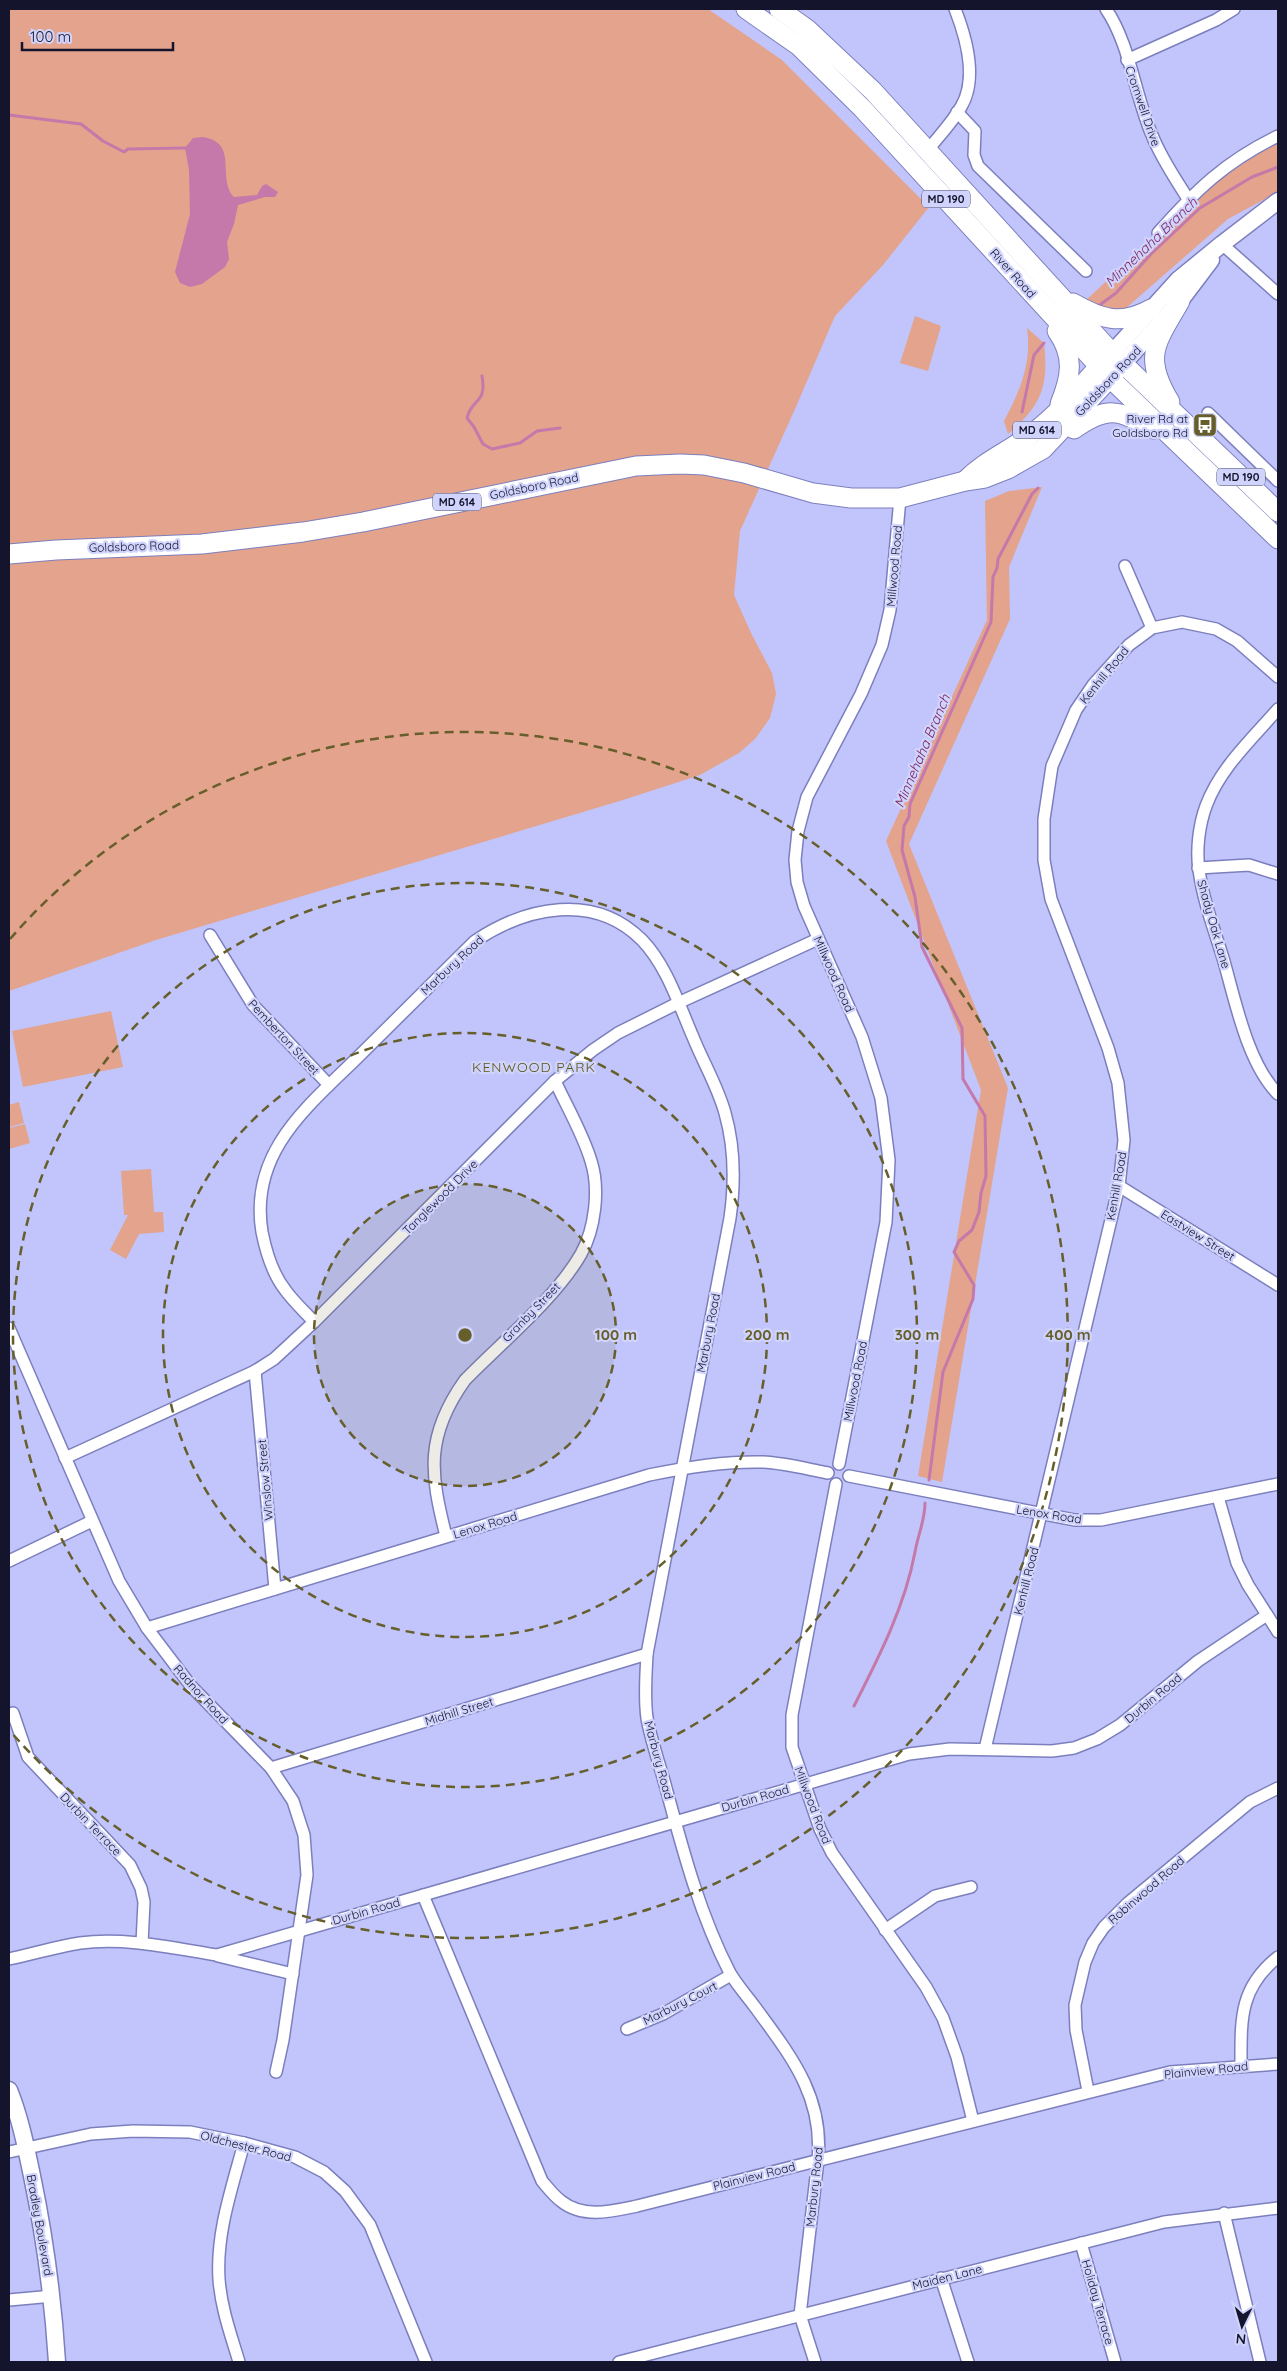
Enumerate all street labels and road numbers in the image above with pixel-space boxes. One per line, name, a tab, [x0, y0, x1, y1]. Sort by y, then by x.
street label: Cromwell Drive	[1122, 64, 1164, 148]
road number: MD 190	[922, 190, 970, 208]
street label: River Road	[987, 245, 1039, 301]
street label: Goldsboro Road	[1072, 343, 1144, 419]
road number: MD 614	[1013, 422, 1061, 438]
road number: MD 190	[1217, 468, 1265, 486]
street label: Goldsboro Road	[488, 469, 580, 503]
road number: MD 614	[433, 494, 481, 511]
street label: Millwood Road	[883, 525, 905, 607]
street label: Goldsboro Road	[89, 537, 179, 555]
street label: Kenhill Road	[1076, 643, 1132, 707]
street label: Shady Oak Lane	[1194, 878, 1234, 970]
street label: Marbury Road	[417, 932, 487, 998]
street label: Millwood Road	[811, 934, 857, 1014]
street label: Pemberton Street	[245, 996, 323, 1078]
street label: Kenhill Road	[1103, 1150, 1129, 1222]
street label: Tanglewood Drive	[399, 1156, 481, 1238]
street label: Eastview Street	[1158, 1206, 1238, 1264]
street label: Granby Street	[499, 1279, 563, 1345]
street label: Marbury Road	[693, 1292, 723, 1374]
street label: Millwood Road	[840, 1339, 870, 1423]
street label: Winslow Street	[254, 1439, 276, 1521]
street label: Lenox Road	[1015, 1501, 1083, 1527]
street label: Lenox Road	[451, 1508, 519, 1542]
street label: Kenhill Road	[1010, 1545, 1042, 1617]
street label: Radnor Road	[171, 1661, 231, 1727]
street label: Durbin Road	[1121, 1670, 1185, 1726]
street label: Midhill Street	[423, 1693, 495, 1729]
street label: Marbury Road	[641, 1719, 677, 1801]
street label: Millwood Road	[791, 1764, 835, 1846]
street label: Durbin Road	[719, 1781, 791, 1815]
street label: Durbin Terrace	[57, 1789, 125, 1859]
street label: Robinwood Road	[1105, 1853, 1187, 1927]
street label: Durbin Road	[330, 1894, 402, 1928]
street label: Marbury Court	[640, 1978, 720, 2028]
street label: Plainview Road	[1163, 2058, 1249, 2082]
street label: Oldchester Road	[199, 2127, 293, 2165]
street label: Marbury Road	[802, 2146, 826, 2228]
street label: Plainview Road	[711, 2159, 797, 2193]
street label: Bradley Boulevard	[24, 2173, 56, 2277]
street label: Holiday Terrace	[1079, 2258, 1117, 2346]
street label: Maiden Lane	[911, 2261, 984, 2293]

